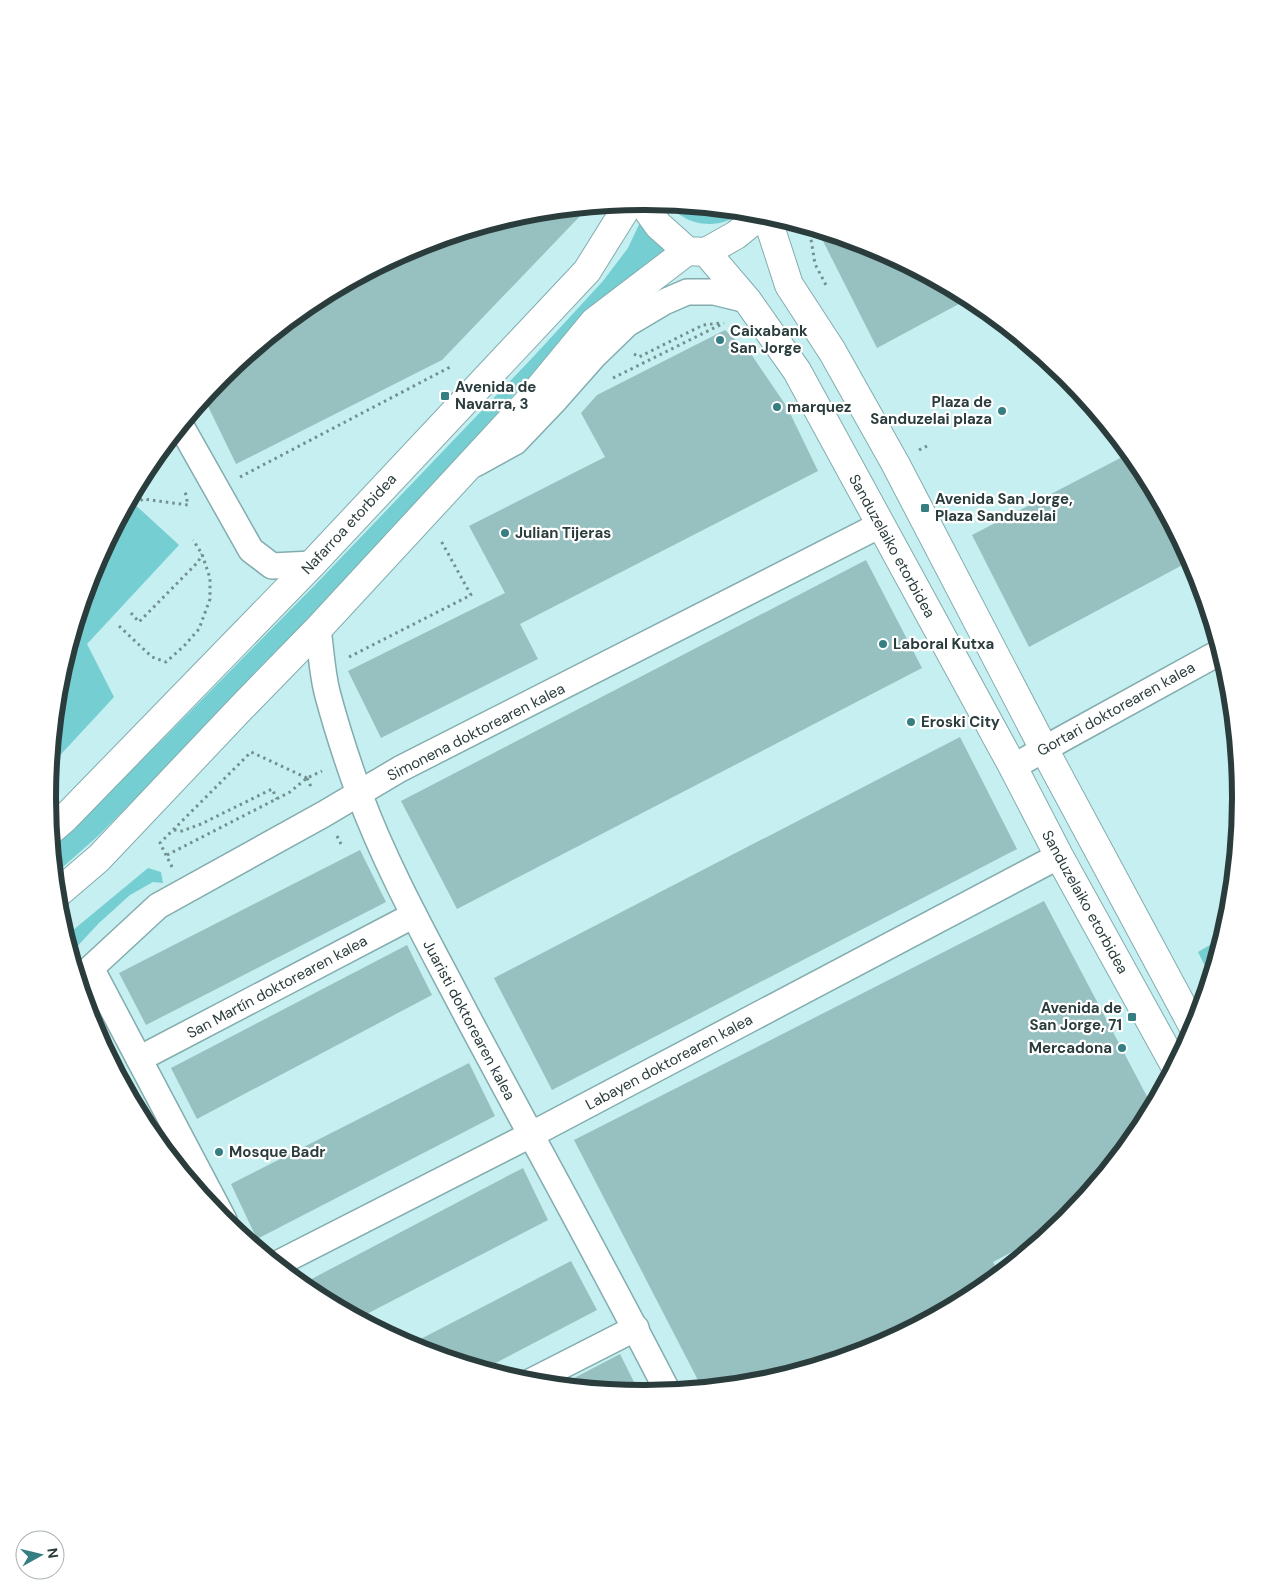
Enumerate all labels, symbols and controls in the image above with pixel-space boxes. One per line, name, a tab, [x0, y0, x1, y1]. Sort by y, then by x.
place label: Caixabank San Jorge	[730, 321, 808, 358]
marker: Caixabank San Jorge	[714, 334, 726, 346]
place label: Avenida de Navarra, 3	[455, 377, 536, 414]
marker: Avenida de Navarra, 3	[439, 390, 451, 402]
place label: Plaza de Sanduzelai plaza	[870, 392, 992, 429]
place label: marquez	[787, 397, 851, 417]
marker: marquez	[771, 401, 783, 413]
marker: Plaza de Sanduzelai plaza	[996, 405, 1008, 417]
street label: Nafarroa etorbidea	[297, 469, 401, 579]
street label: Sanduzelaiko etorbidea	[844, 471, 940, 621]
place label: Avenida San Jorge, Plaza Sanduzelai	[935, 489, 1073, 526]
marker: Avenida San Jorge, Plaza Sanduzelai	[919, 502, 931, 514]
place label: Julian Tijeras	[515, 523, 611, 543]
marker: Julian Tijeras	[499, 527, 511, 539]
place label: Laboral Kutxa	[893, 634, 994, 654]
marker: Laboral Kutxa	[877, 638, 889, 650]
street label: Gortari doktorearen kalea	[1034, 657, 1198, 761]
street label: Simonena doktorearen kalea	[384, 678, 568, 786]
place label: Eroski City	[921, 712, 1000, 732]
marker: Eroski City	[905, 716, 917, 728]
street label: Sanduzelaiko etorbidea	[1037, 827, 1133, 977]
street label: San Martín doktorearen kalea	[183, 931, 371, 1043]
street label: Juaristi doktorearen kalea	[418, 936, 520, 1104]
place label: Avenida de San Jorge, 71	[1029, 998, 1122, 1035]
street label: Labayen doktorearen kalea	[582, 1009, 756, 1115]
marker: Avenida de San Jorge, 71	[1126, 1011, 1138, 1023]
place label: Mercadona	[1029, 1038, 1112, 1058]
marker: Mercadona	[1116, 1042, 1128, 1054]
place label: Mosque Badr	[229, 1142, 325, 1162]
marker: Mosque Badr	[213, 1146, 225, 1158]
north arrow	[15, 1530, 65, 1580]
text: N	[43, 1547, 62, 1560]

